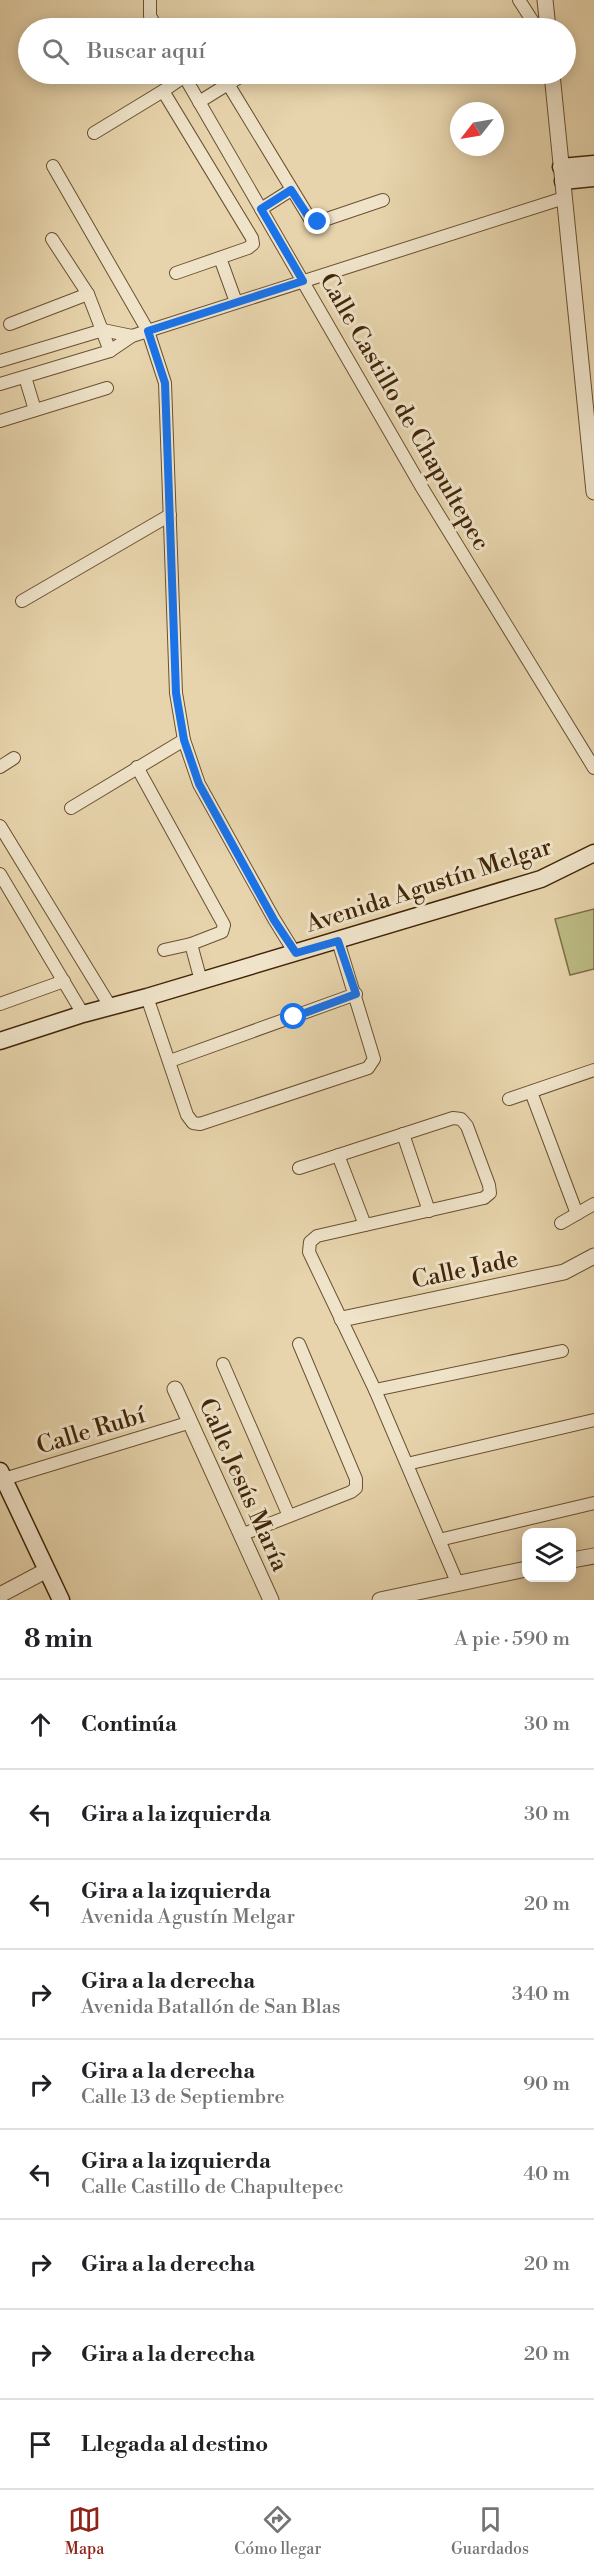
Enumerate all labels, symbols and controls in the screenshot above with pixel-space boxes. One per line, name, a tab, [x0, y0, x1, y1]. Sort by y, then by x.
search box	[18, 18, 576, 84]
icon: search	[39, 35, 72, 68]
text: Buscar aquí	[87, 38, 205, 65]
north arrow	[450, 102, 504, 156]
route end	[304, 208, 330, 234]
street label: Calle Castillo de Chapultepec	[312, 268, 496, 556]
street label: Avenida Agustín Melgar	[301, 832, 556, 940]
route start	[280, 1003, 306, 1029]
street label: Calle Jade	[409, 1244, 521, 1296]
street label: Calle Jesús María	[191, 1394, 295, 1577]
street label: Calle Rubí	[33, 1400, 150, 1462]
map controls	[522, 1528, 576, 1582]
button: layers	[522, 1528, 576, 1582]
text: 8 min	[24, 1623, 93, 1655]
text: A pie · 590 m	[454, 1627, 570, 1652]
icon: ahead	[24, 1708, 57, 1741]
text: Continúa	[81, 1711, 177, 1738]
text: 30 m	[524, 1712, 570, 1737]
icon: left	[24, 1798, 57, 1831]
text: Gira a la izquierda	[81, 1801, 271, 1828]
text: 30 m	[524, 1802, 570, 1827]
text: Gira a la izquierda	[81, 1878, 271, 1905]
icon: left	[24, 1888, 57, 1921]
text: 20 m	[524, 1892, 570, 1917]
text: Avenida Agustín Melgar	[81, 1905, 295, 1930]
text: Gira a la derecha	[81, 1968, 255, 1995]
icon: right	[24, 1978, 57, 2011]
text: 340 m	[512, 1982, 570, 2007]
text: Avenida Batallón de San Blas	[81, 1995, 341, 2020]
text: Gira a la derecha	[81, 2058, 255, 2085]
icon: right	[24, 2068, 57, 2101]
text: 90 m	[523, 2072, 570, 2097]
text: Calle 13 de Septiembre	[81, 2085, 285, 2110]
text: Gira a la izquierda	[81, 2148, 271, 2175]
icon: left	[24, 2158, 57, 2191]
text: 40 m	[523, 2162, 570, 2187]
text: Calle Castillo de Chapultepec	[81, 2175, 344, 2200]
icon: right	[24, 2248, 57, 2281]
text: Gira a la derecha	[81, 2251, 255, 2278]
text: 20 m	[524, 2252, 570, 2277]
icon: right	[24, 2338, 57, 2371]
text: Gira a la derecha	[81, 2341, 255, 2368]
text: 20 m	[524, 2342, 570, 2367]
icon: arrive	[24, 2428, 57, 2461]
text: Llegada al destino	[81, 2431, 268, 2458]
tab: Mapa	[65, 2503, 104, 2559]
tab: Cómo llegar	[234, 2503, 321, 2559]
tab: Guardados	[451, 2503, 529, 2559]

